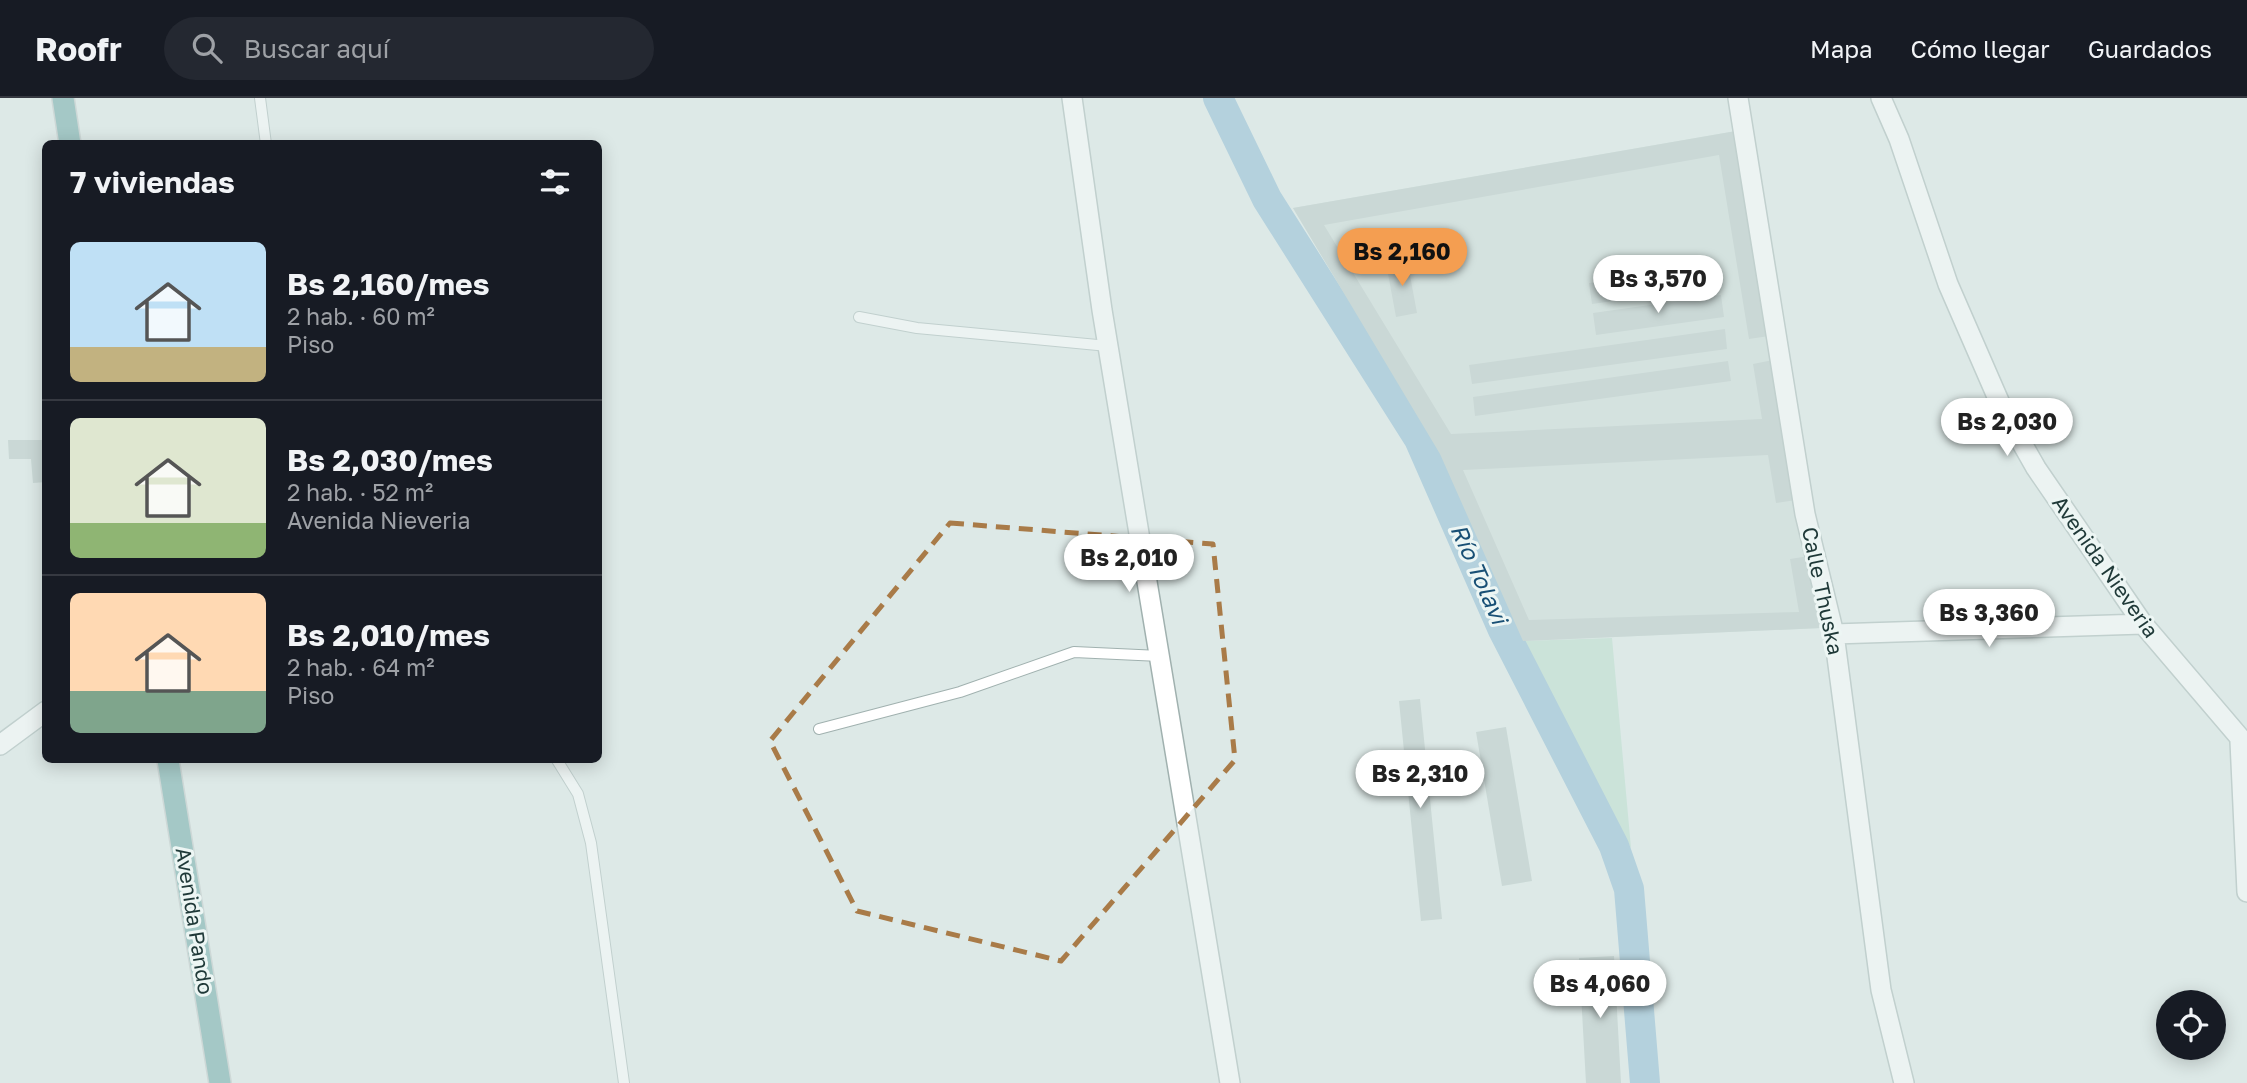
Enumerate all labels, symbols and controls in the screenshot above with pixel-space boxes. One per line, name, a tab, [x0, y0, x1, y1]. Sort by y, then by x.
search box	[164, 17, 654, 80]
text: Roofr	[35, 29, 122, 68]
icon: search	[188, 29, 226, 67]
text: Buscar aquí	[244, 33, 390, 64]
text: Mapa	[1810, 34, 1873, 63]
text: Cómo llegar	[1911, 34, 2050, 63]
text: Guardados	[2088, 34, 2212, 63]
icon: filters	[536, 163, 574, 201]
text: 7 viviendas	[70, 164, 235, 200]
pin: Bs 2,160	[1330, 228, 1474, 288]
text: Bs 2,160	[1353, 237, 1451, 265]
pin: Bs 3,570	[1586, 256, 1730, 315]
text: Bs 3,570	[1609, 264, 1707, 292]
text: Bs 2,160/mes	[287, 266, 490, 302]
icon: home	[126, 270, 210, 354]
text: 2 hab. · 60 m²	[287, 302, 435, 330]
text: Piso	[287, 330, 334, 358]
pin: Bs 2,030	[1935, 398, 2079, 458]
text: Bs 2,030	[1957, 407, 2057, 435]
text: Bs 2,030/mes	[287, 442, 493, 478]
icon: home	[126, 446, 210, 530]
text: 2 hab. · 52 m²	[287, 478, 433, 506]
street label: Avenida Nieveria	[2047, 490, 2164, 642]
text: Avenida Nieveria	[287, 506, 470, 534]
water label: Río Tolavi	[1446, 519, 1515, 630]
street label: Calle Thuska	[1797, 524, 1849, 657]
pin: Bs 2,010	[1057, 534, 1201, 594]
text: Bs 2,010	[1080, 543, 1178, 571]
pin: Bs 3,360	[1917, 589, 2061, 649]
text: Bs 3,360	[1939, 598, 2039, 626]
text: Bs 2,010/mes	[287, 617, 490, 653]
icon: home	[126, 621, 210, 705]
text: 2 hab. · 64 m²	[287, 653, 435, 681]
text: Piso	[287, 681, 334, 709]
pin: Bs 2,310	[1348, 750, 1492, 810]
text: Bs 2,310	[1371, 759, 1469, 787]
street label: Avenida Pando	[171, 845, 219, 996]
pin: Bs 4,060	[1528, 960, 1672, 1020]
text: Bs 4,060	[1549, 969, 1651, 997]
map controls	[2156, 990, 2226, 1060]
button: locate	[2156, 990, 2226, 1060]

